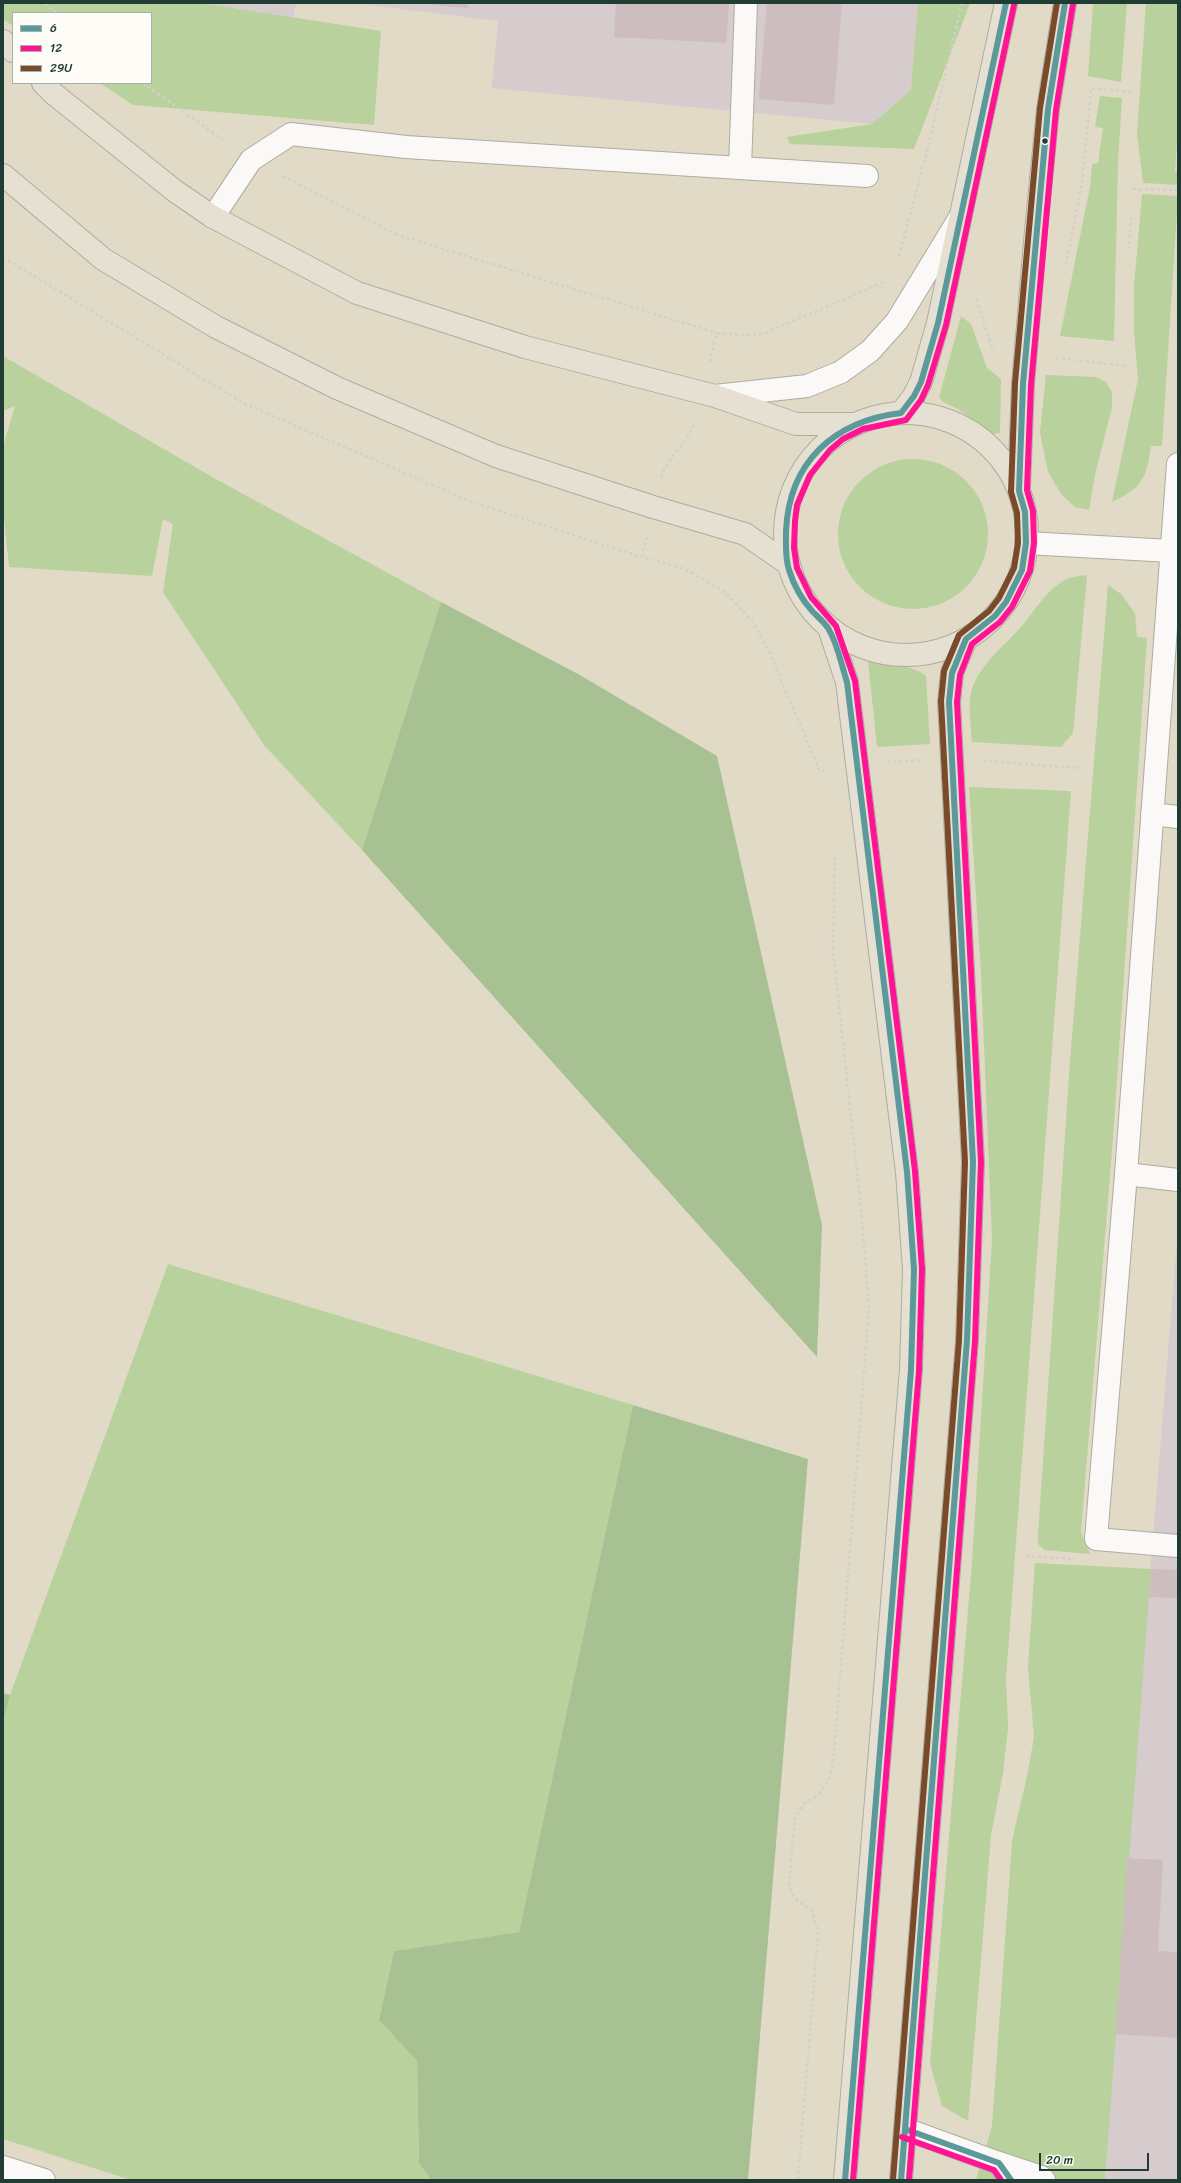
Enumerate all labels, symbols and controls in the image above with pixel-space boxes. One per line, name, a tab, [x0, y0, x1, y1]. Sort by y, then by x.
legend	[12, 12, 152, 84]
text: 6	[50, 17, 57, 39]
text: 12	[50, 37, 62, 59]
text: 29U	[50, 57, 72, 79]
unlabelled marker	[1040, 136, 1050, 146]
scale bar	[1041, 2145, 1151, 2171]
text: 20 m	[1046, 2149, 1073, 2171]

